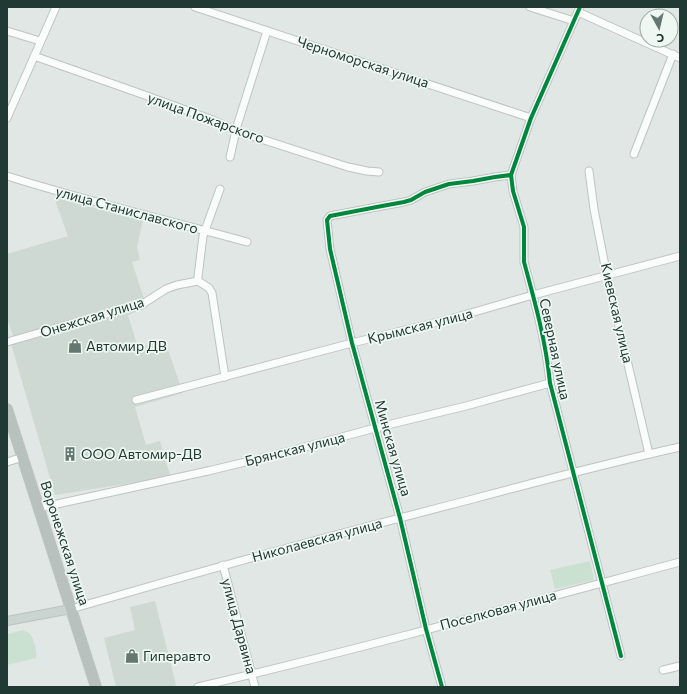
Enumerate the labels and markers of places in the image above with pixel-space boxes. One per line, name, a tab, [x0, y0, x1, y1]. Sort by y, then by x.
place label: Автомир ДВ	[86, 337, 167, 354]
shop icon: Автомир ДВ	[67, 338, 83, 354]
place label: ООО Автомир-ДВ	[81, 445, 202, 462]
building icon: ООО Автомир-ДВ	[62, 446, 78, 462]
place label: Гиперавто	[143, 647, 211, 664]
shop icon: Гиперавто	[124, 648, 140, 664]

